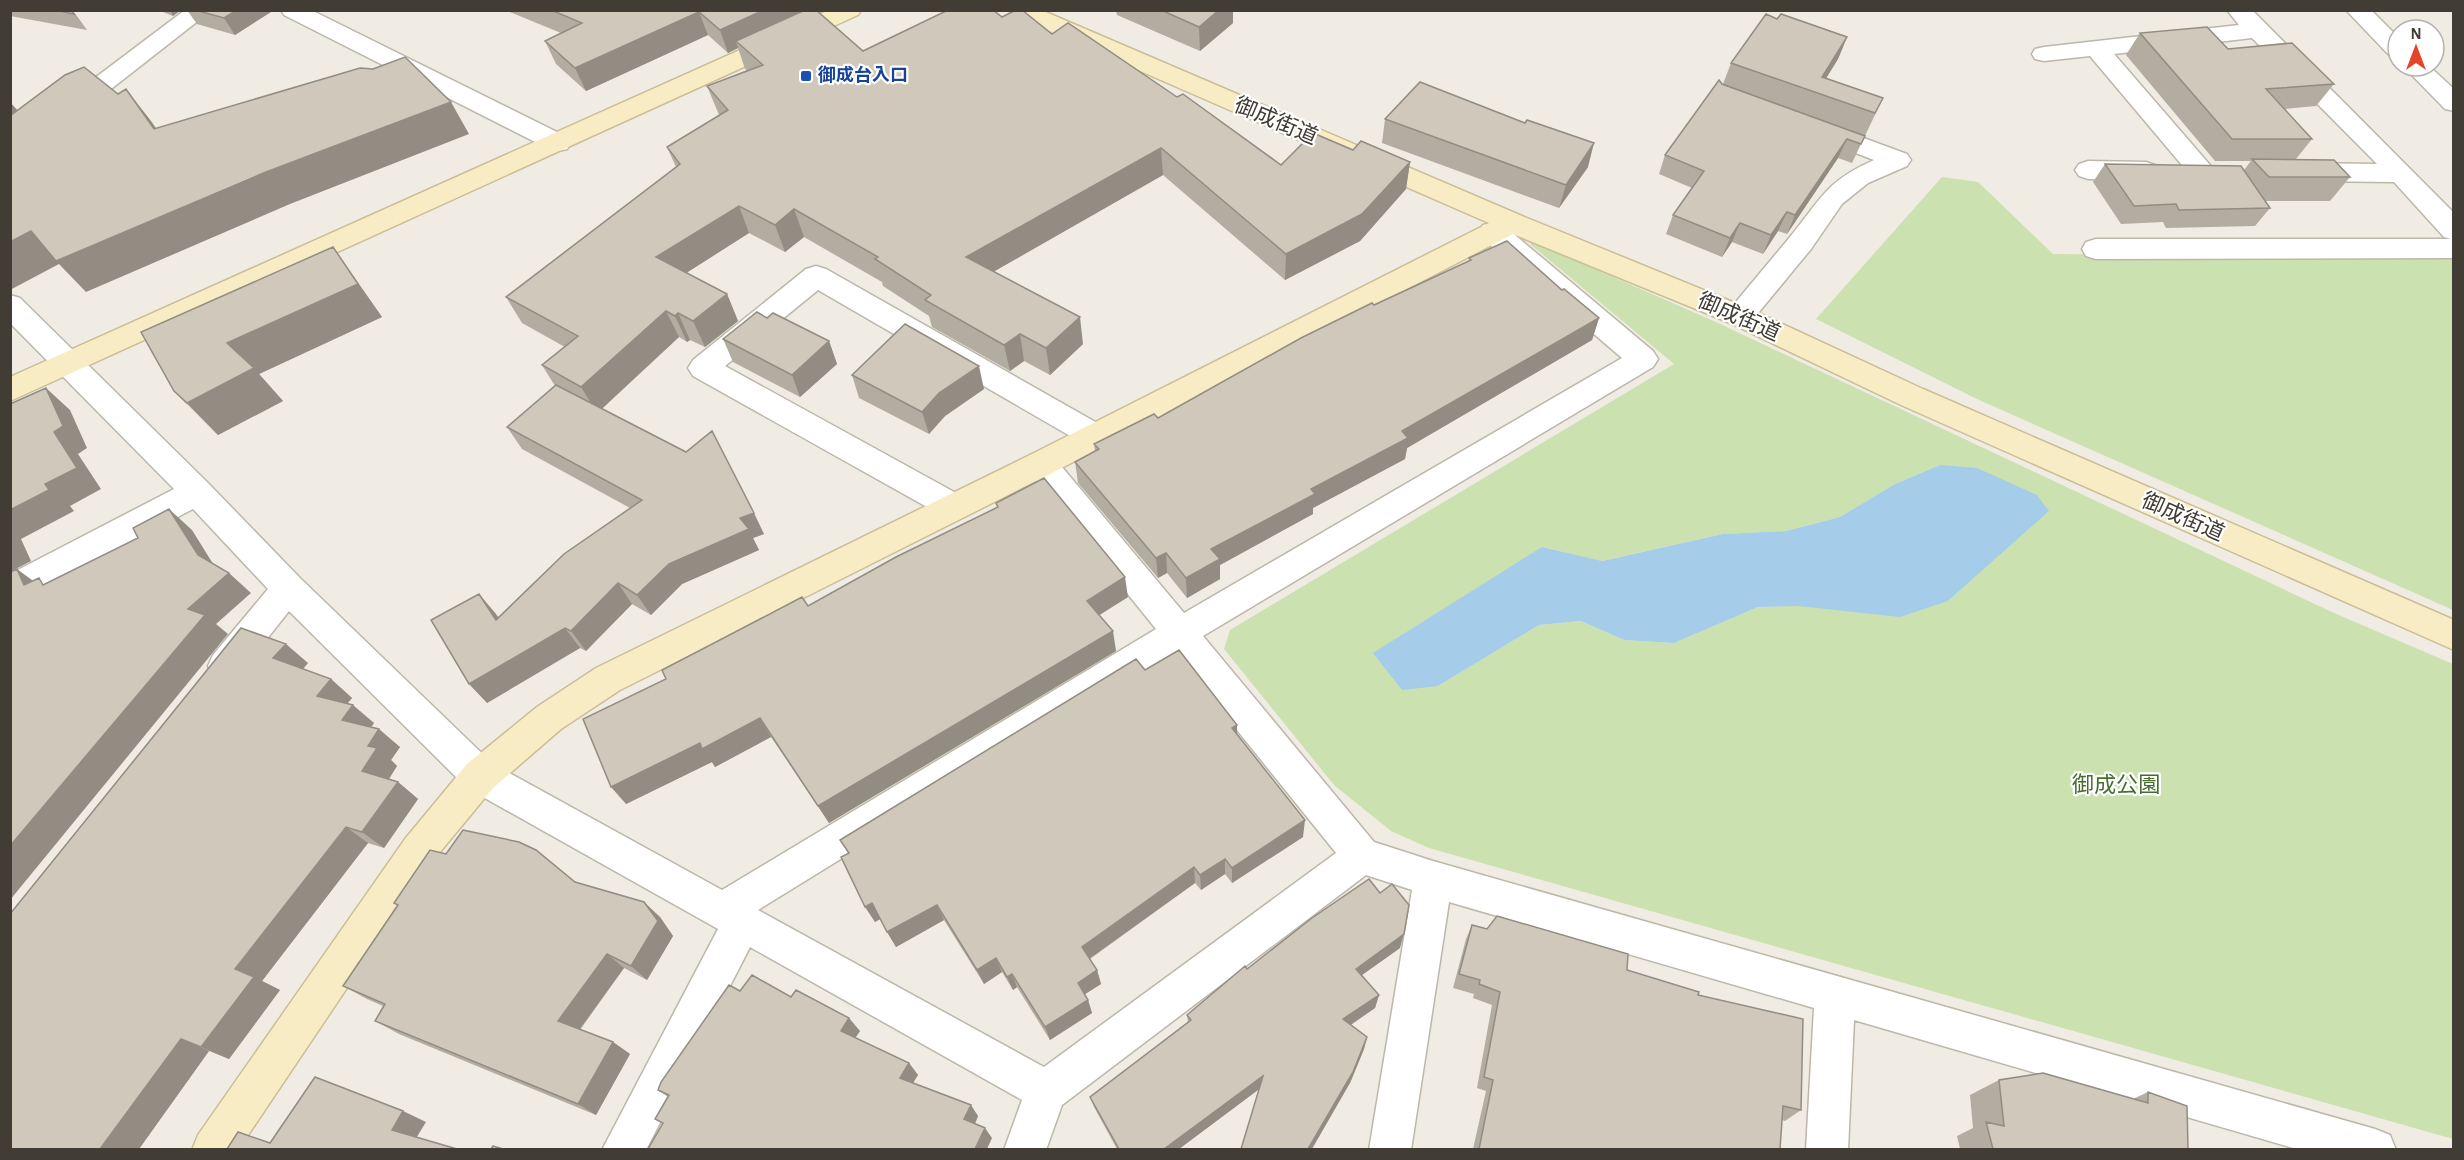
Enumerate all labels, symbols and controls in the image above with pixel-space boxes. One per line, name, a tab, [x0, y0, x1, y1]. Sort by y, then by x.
north arrow	[2386, 18, 2446, 78]
text: N	[2410, 26, 2422, 42]
place label: 御成台入口	[817, 65, 908, 85]
marker: 御成台入口	[799, 69, 813, 83]
street label: 御成街道	[1231, 93, 1321, 148]
street label: 御成街道	[1694, 288, 1784, 345]
street label: 御成街道	[2138, 488, 2228, 545]
park label: 御成公園	[2072, 773, 2160, 796]

